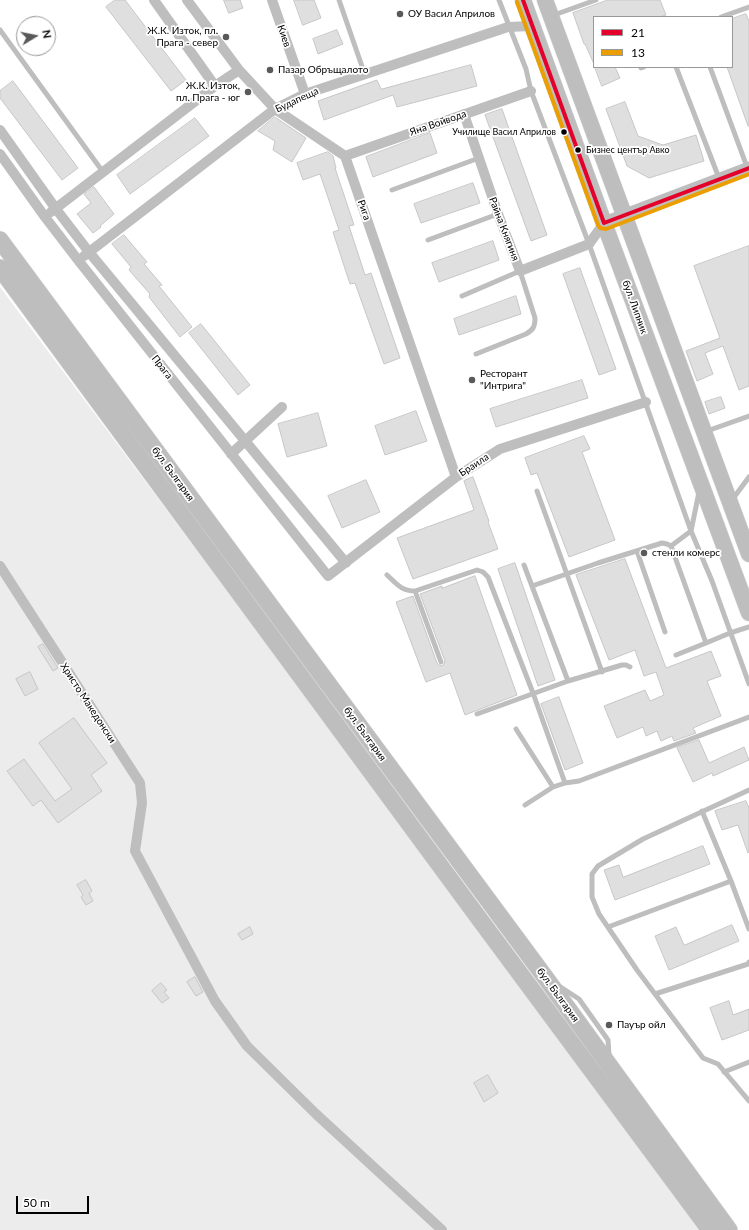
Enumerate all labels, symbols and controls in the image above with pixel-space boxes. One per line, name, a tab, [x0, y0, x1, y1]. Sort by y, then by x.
place label: ОУ Васил Априлов	[408, 8, 495, 20]
marker: ОУ Васил Априлов	[395, 9, 405, 19]
north arrow	[16, 16, 56, 56]
legend	[593, 16, 733, 68]
street label: Киев	[275, 23, 293, 49]
place label: Ж.К. Изток, пл. Прага - север	[147, 25, 218, 48]
text: 21	[631, 25, 645, 40]
text: N	[40, 29, 54, 39]
marker: Ж.К. Изток, пл. Прага - север	[221, 32, 231, 42]
text: 13	[631, 45, 645, 60]
place label: Пазар Обръщалото	[278, 64, 368, 76]
marker: Пазар Обръщалото	[265, 65, 275, 75]
place label: Ж.К. Изток, пл. Прага - юг	[176, 80, 240, 104]
street label: Будапеща	[273, 85, 321, 115]
marker: Ж.К. Изток, пл. Прага - юг	[243, 87, 253, 97]
street label: Яна Войвода	[408, 108, 468, 138]
place label: Училище Васил Априлов	[452, 127, 556, 137]
marker: Училище Васил Априлов	[559, 127, 569, 137]
marker: Бизнес център Авко	[573, 145, 583, 155]
place label: Бизнес център Авко	[586, 145, 670, 155]
street label: Райна Княгиня	[486, 195, 522, 263]
street label: Рига	[355, 198, 373, 222]
street label: бул. Липник	[620, 279, 650, 335]
street label: Прага	[149, 353, 175, 381]
place label: Ресторант "Интрига"	[480, 368, 528, 392]
marker: Ресторант "Интрига"	[467, 375, 477, 385]
street label: бул. България	[149, 445, 197, 503]
street label: Браила	[457, 451, 491, 479]
place label: стенли комерс	[652, 547, 720, 559]
marker: стенли комерс	[639, 548, 649, 558]
street label: Христо Македонски	[58, 661, 118, 745]
street label: бул. България	[341, 705, 389, 763]
street label: бул. България	[534, 966, 582, 1024]
place label: Пауър ойл	[617, 1019, 665, 1031]
marker: Пауър ойл	[604, 1020, 614, 1030]
scale bar	[18, 1188, 91, 1214]
text: 50 m	[23, 1195, 50, 1210]

